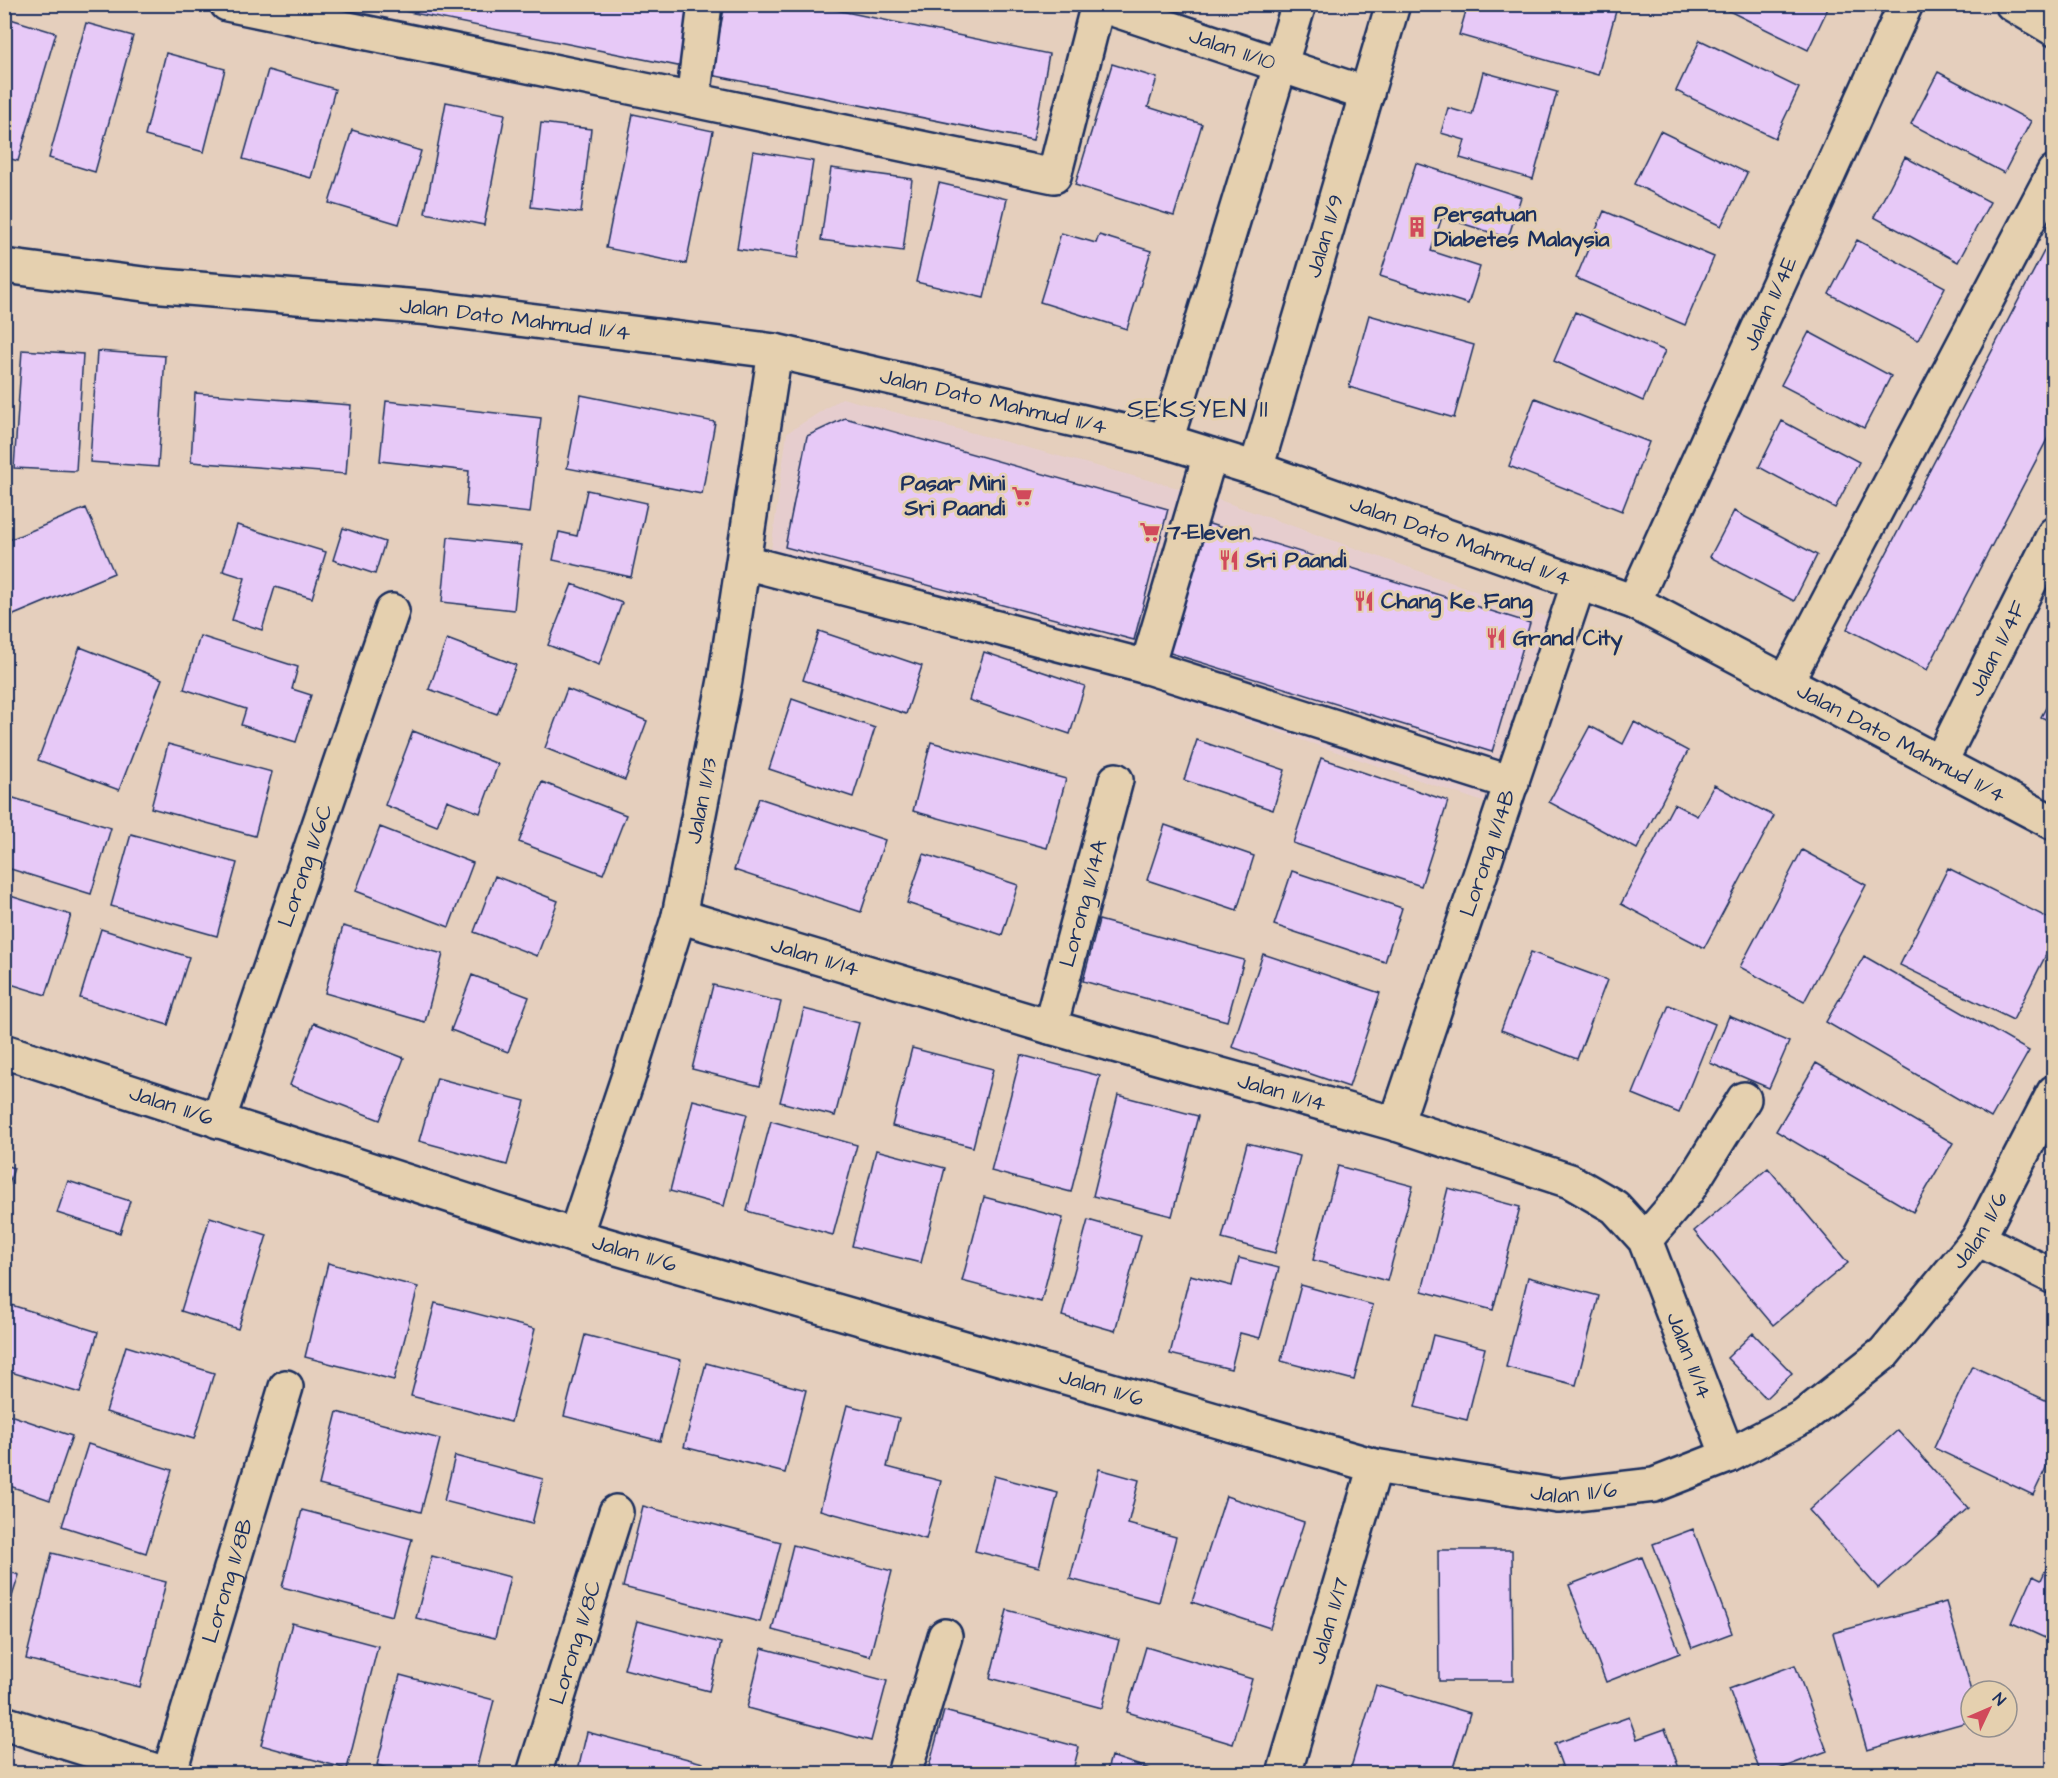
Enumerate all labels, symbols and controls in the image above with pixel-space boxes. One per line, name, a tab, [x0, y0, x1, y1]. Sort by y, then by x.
street label: Jalan 11/10	[1185, 20, 1280, 78]
street label: Jalan 11/9	[1298, 190, 1352, 281]
place label: Persatuan Diabetes Malaysia	[1434, 199, 1610, 257]
building icon: Persatuan Diabetes Malaysia	[1405, 215, 1429, 239]
street label: Jalan 11/4E	[1735, 251, 1805, 356]
street label: Jalan Dato Mahmud 11/4	[399, 290, 632, 348]
street label: Jalan Dato Mahmud 11/4	[877, 360, 1110, 442]
district label: SEKSYEN 11	[1127, 391, 1269, 427]
place label: Pasar Mini Sri Paandi	[901, 468, 1006, 524]
supermarket icon: Pasar Mini Sri Paandi	[1010, 484, 1034, 508]
street label: Jalan Dato Mahmud 11/4	[1346, 488, 1575, 594]
place label: 7-Eleven	[1166, 517, 1250, 548]
supermarket icon: 7-Eleven	[1138, 520, 1162, 544]
place label: Sri Paandi	[1245, 545, 1347, 576]
restaurant icon: Sri Paandi	[1217, 548, 1241, 572]
place label: Chang Ke Fang	[1381, 586, 1533, 618]
restaurant icon: Chang Ke Fang	[1352, 589, 1376, 613]
street label: Jalan 11/4F	[1960, 595, 2034, 702]
place label: Grand City	[1513, 623, 1623, 656]
restaurant icon: Grand City	[1484, 626, 1508, 650]
street label: Jalan Dato Mahmud 11/4	[1791, 675, 2011, 810]
street label: Jalan 11/13	[678, 755, 725, 846]
street label: Lorong 11/14B	[1452, 785, 1523, 921]
street label: Lorong 11/6C	[270, 799, 341, 931]
street label: Lorong 11/14A	[1051, 836, 1115, 971]
street label: Jalan 11/14	[767, 929, 863, 985]
street label: Jalan 11/14	[1234, 1065, 1330, 1119]
street label: Jalan 11/6	[125, 1077, 218, 1133]
street label: Jalan 11/6	[1944, 1186, 2016, 1276]
street label: Jalan 11/6	[588, 1226, 681, 1280]
street label: Jalan 11/14	[1659, 1308, 1720, 1403]
street label: Jalan 11/6	[1055, 1360, 1148, 1414]
street label: Jalan 11/6	[1528, 1474, 1619, 1512]
street label: Lorong 11/8B	[194, 1514, 261, 1647]
street label: Jalan 11/17	[1302, 1573, 1357, 1668]
street label: Lorong 11/8C	[541, 1576, 609, 1708]
north arrow	[1959, 1679, 2019, 1739]
text: N	[1988, 1688, 2010, 1711]

